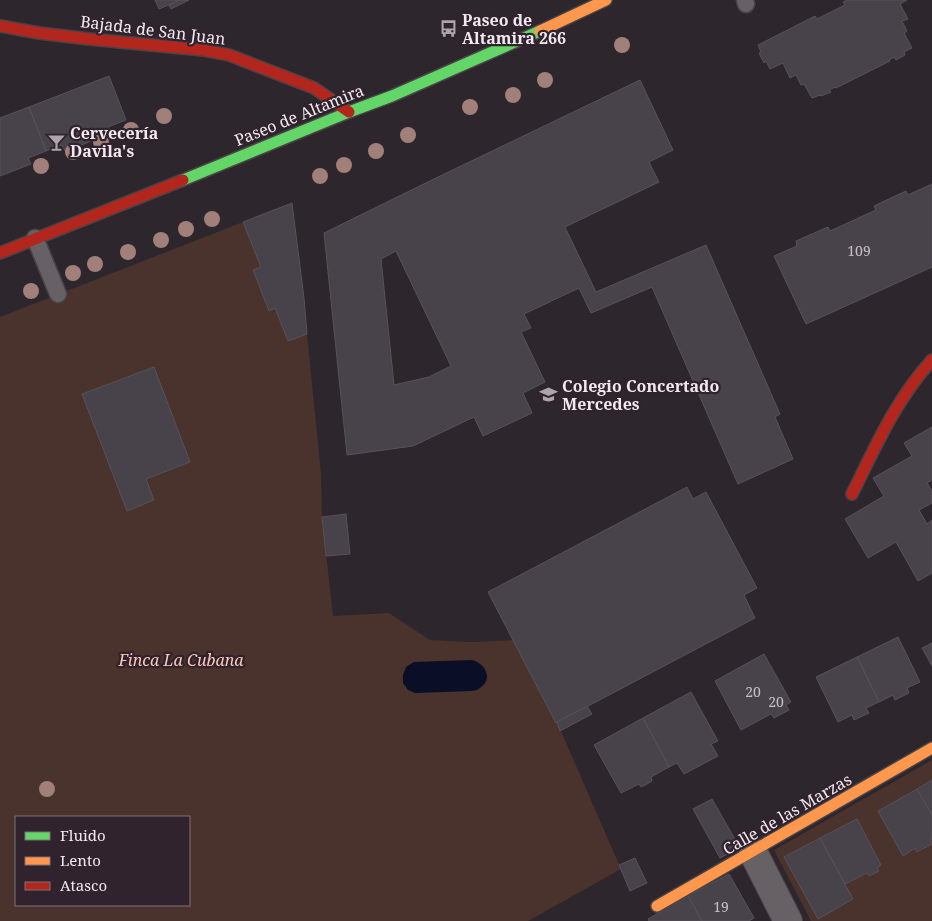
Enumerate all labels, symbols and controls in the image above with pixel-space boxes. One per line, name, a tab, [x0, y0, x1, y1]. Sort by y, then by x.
place label: Paseo de Altamira 266	[462, 9, 566, 49]
street label: Bajada de San Juan	[79, 10, 227, 50]
bus stop icon: Paseo de Altamira 266	[438, 19, 458, 39]
street label: Paseo de Altamira	[231, 79, 367, 151]
place label: Cervecería Davila's	[70, 122, 159, 162]
bar icon: Cervecería Davila's	[46, 132, 66, 152]
house number: 109	[847, 241, 871, 260]
place label: Colegio Concertado Mercedes	[562, 375, 720, 415]
school or university icon: Colegio Concertado Mercedes	[538, 385, 558, 405]
park label: Finca La Cubana	[117, 649, 244, 671]
house number: 20	[745, 682, 761, 701]
house number: 20	[768, 692, 784, 711]
street label: Calle de las Marzas	[719, 768, 855, 860]
legend	[15, 816, 190, 906]
text: Fluido	[60, 825, 106, 845]
text: Lento	[60, 850, 101, 870]
text: Atasco	[60, 875, 107, 895]
house number: 19	[713, 897, 729, 916]

